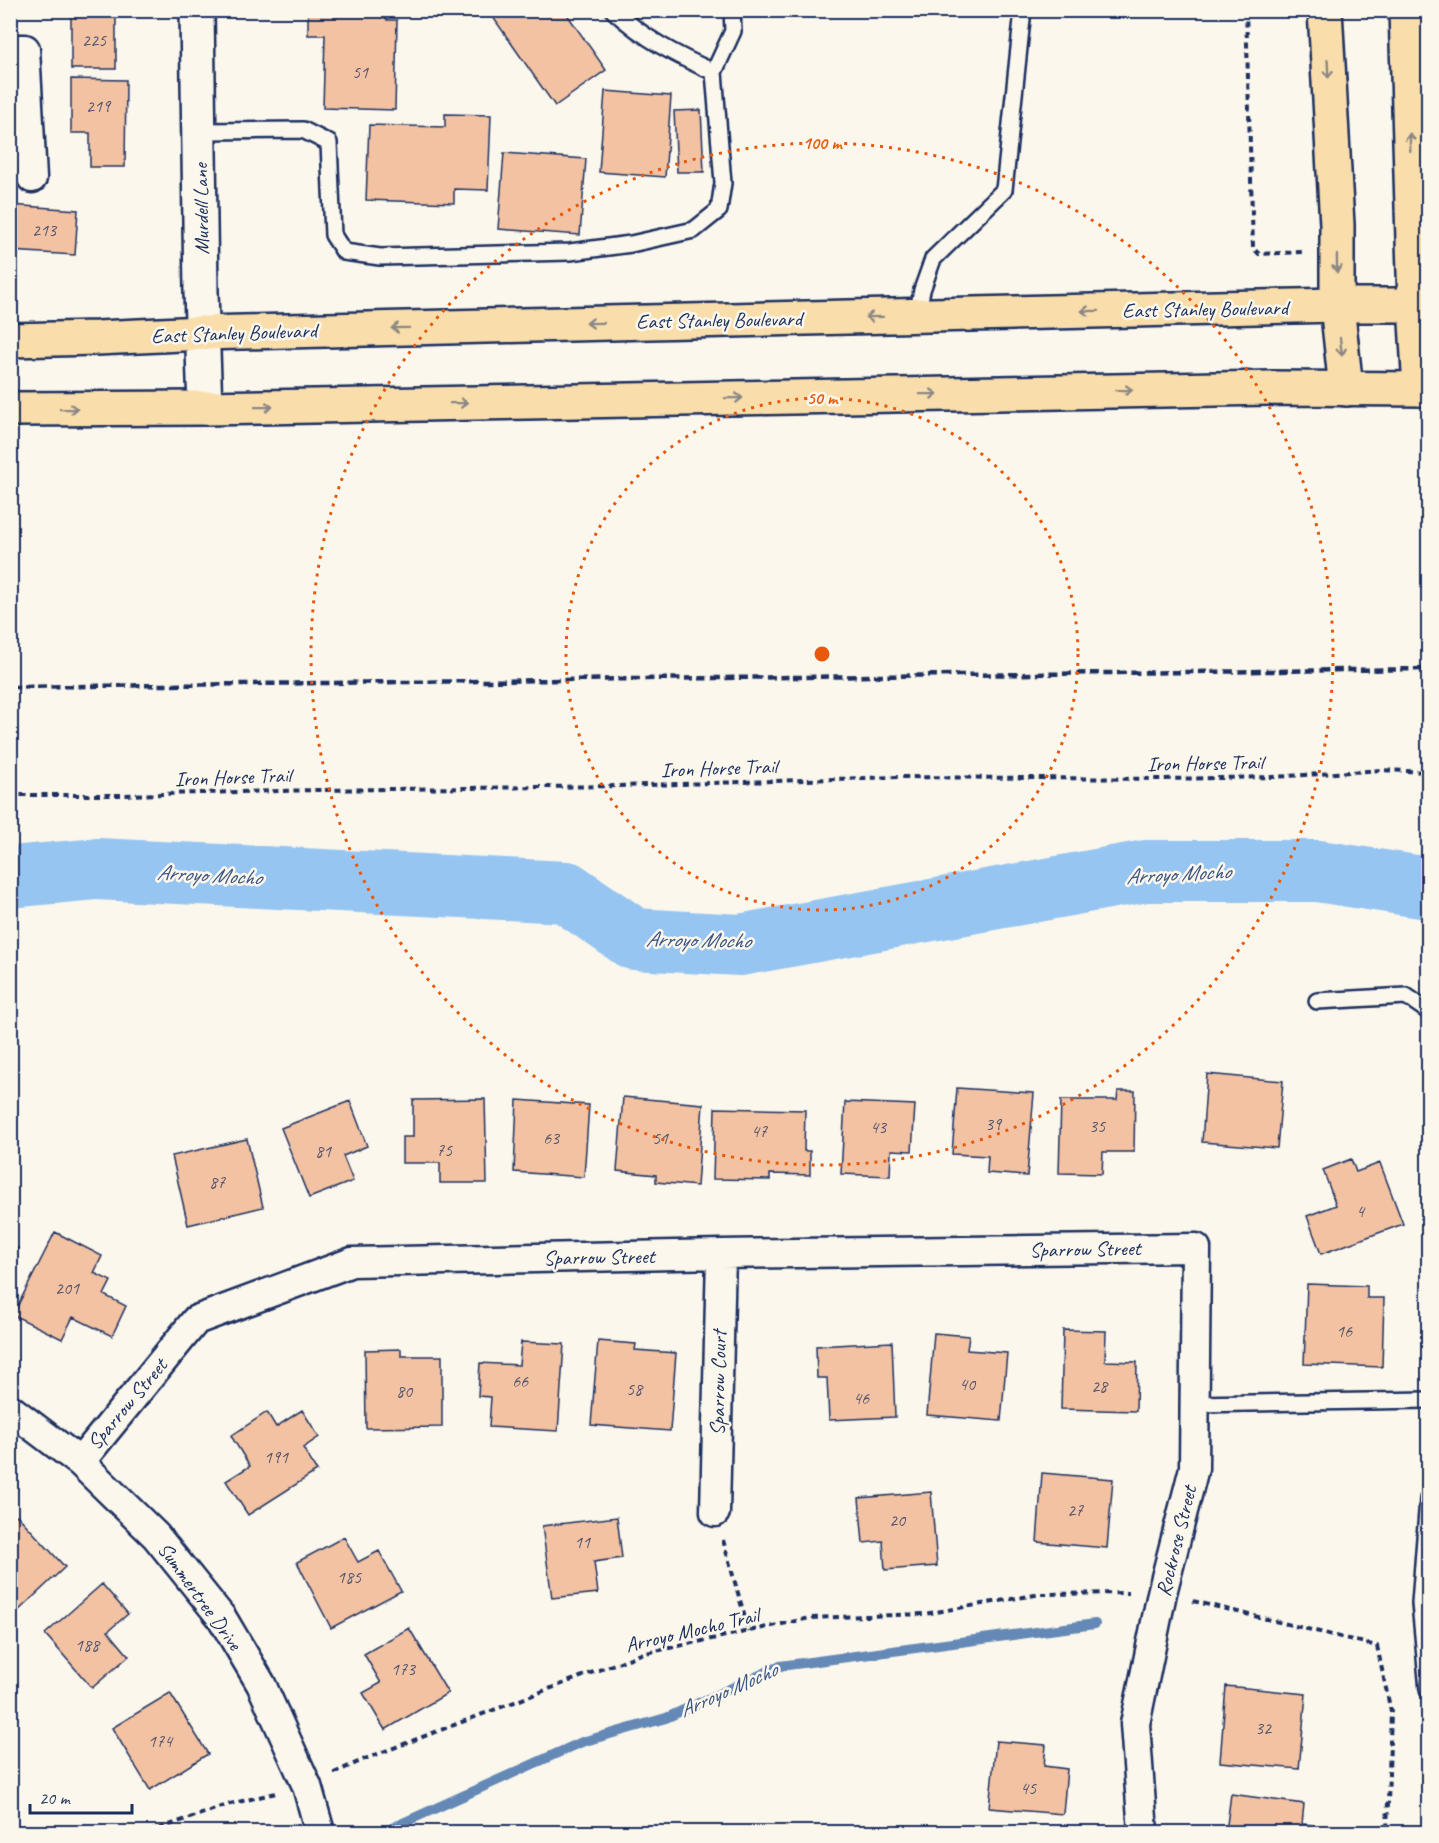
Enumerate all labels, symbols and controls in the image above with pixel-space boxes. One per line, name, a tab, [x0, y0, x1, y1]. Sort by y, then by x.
house number: 225	[82, 29, 107, 51]
one-way arrow	[1323, 58, 1334, 78]
house number: 51	[352, 61, 369, 83]
house number: 219	[86, 95, 112, 117]
text: 100 m	[803, 132, 843, 154]
one-way arrow	[1404, 132, 1416, 152]
street label: Murdell Lane	[187, 161, 215, 255]
house number: 213	[32, 219, 58, 241]
one-way arrow	[1332, 253, 1343, 273]
street label: East Stanley Boulevard	[1122, 294, 1292, 323]
street label: East Stanley Boulevard	[636, 305, 806, 334]
one-way arrow	[1080, 306, 1100, 317]
one-way arrow	[864, 311, 884, 322]
street label: East Stanley Boulevard	[151, 317, 321, 349]
one-way arrow	[585, 318, 605, 329]
one-way arrow	[391, 322, 411, 334]
one-way arrow	[1336, 337, 1347, 357]
one-way arrow	[1113, 385, 1133, 396]
text: 50 m	[807, 387, 839, 409]
one-way arrow	[918, 388, 938, 400]
one-way arrow	[723, 392, 743, 404]
one-way arrow	[448, 397, 468, 409]
one-way arrow	[253, 401, 273, 413]
one-way arrow	[58, 403, 78, 414]
centre of rings	[812, 644, 832, 664]
street label: Iron Horse Trail	[1147, 749, 1267, 777]
street label: Iron Horse Trail	[660, 753, 781, 783]
street label: Iron Horse Trail	[174, 762, 295, 792]
water label: Arroyo Mocho	[1125, 857, 1234, 891]
water label: Arroyo Mocho	[156, 858, 265, 892]
water label: Arroyo Mocho	[646, 925, 754, 955]
house number: 39	[985, 1113, 1003, 1135]
house number: 35	[1089, 1115, 1106, 1137]
house number: 43	[870, 1116, 888, 1138]
house number: 47	[751, 1120, 768, 1142]
house number: 63	[543, 1127, 561, 1149]
house number: 51	[652, 1127, 669, 1149]
house number: 75	[436, 1139, 453, 1161]
house number: 81	[315, 1140, 332, 1162]
house number: 87	[209, 1171, 226, 1193]
house number: 4	[1356, 1200, 1366, 1222]
street label: Sparrow Street	[1029, 1235, 1143, 1263]
street label: Sparrow Street	[543, 1243, 657, 1271]
house number: 201	[55, 1277, 80, 1299]
house number: 16	[1336, 1320, 1353, 1342]
street label: Sparrow Court	[704, 1327, 732, 1436]
street label: Sparrow Street	[81, 1352, 174, 1455]
house number: 66	[512, 1370, 529, 1392]
house number: 40	[959, 1373, 977, 1395]
house number: 28	[1091, 1375, 1109, 1397]
house number: 58	[626, 1378, 644, 1400]
house number: 80	[396, 1380, 414, 1402]
house number: 46	[853, 1387, 870, 1409]
house number: 191	[264, 1446, 289, 1468]
street label: Rockrose Street	[1150, 1481, 1203, 1599]
house number: 27	[1067, 1499, 1084, 1521]
house number: 20	[889, 1509, 907, 1531]
house number: 11	[574, 1531, 591, 1553]
street label: Summertree Drive	[152, 1537, 249, 1656]
house number: 185	[337, 1566, 362, 1588]
street label: Arroyo Mocho Trail	[623, 1601, 765, 1658]
house number: 188	[75, 1634, 101, 1656]
water label: Arroyo Mocho	[675, 1655, 784, 1724]
house number: 173	[391, 1658, 417, 1680]
house number: 32	[1255, 1717, 1273, 1739]
house number: 174	[148, 1730, 174, 1752]
scale bar	[30, 1777, 132, 1815]
house number: 45	[1020, 1777, 1037, 1799]
text: 20 m	[39, 1787, 72, 1809]

